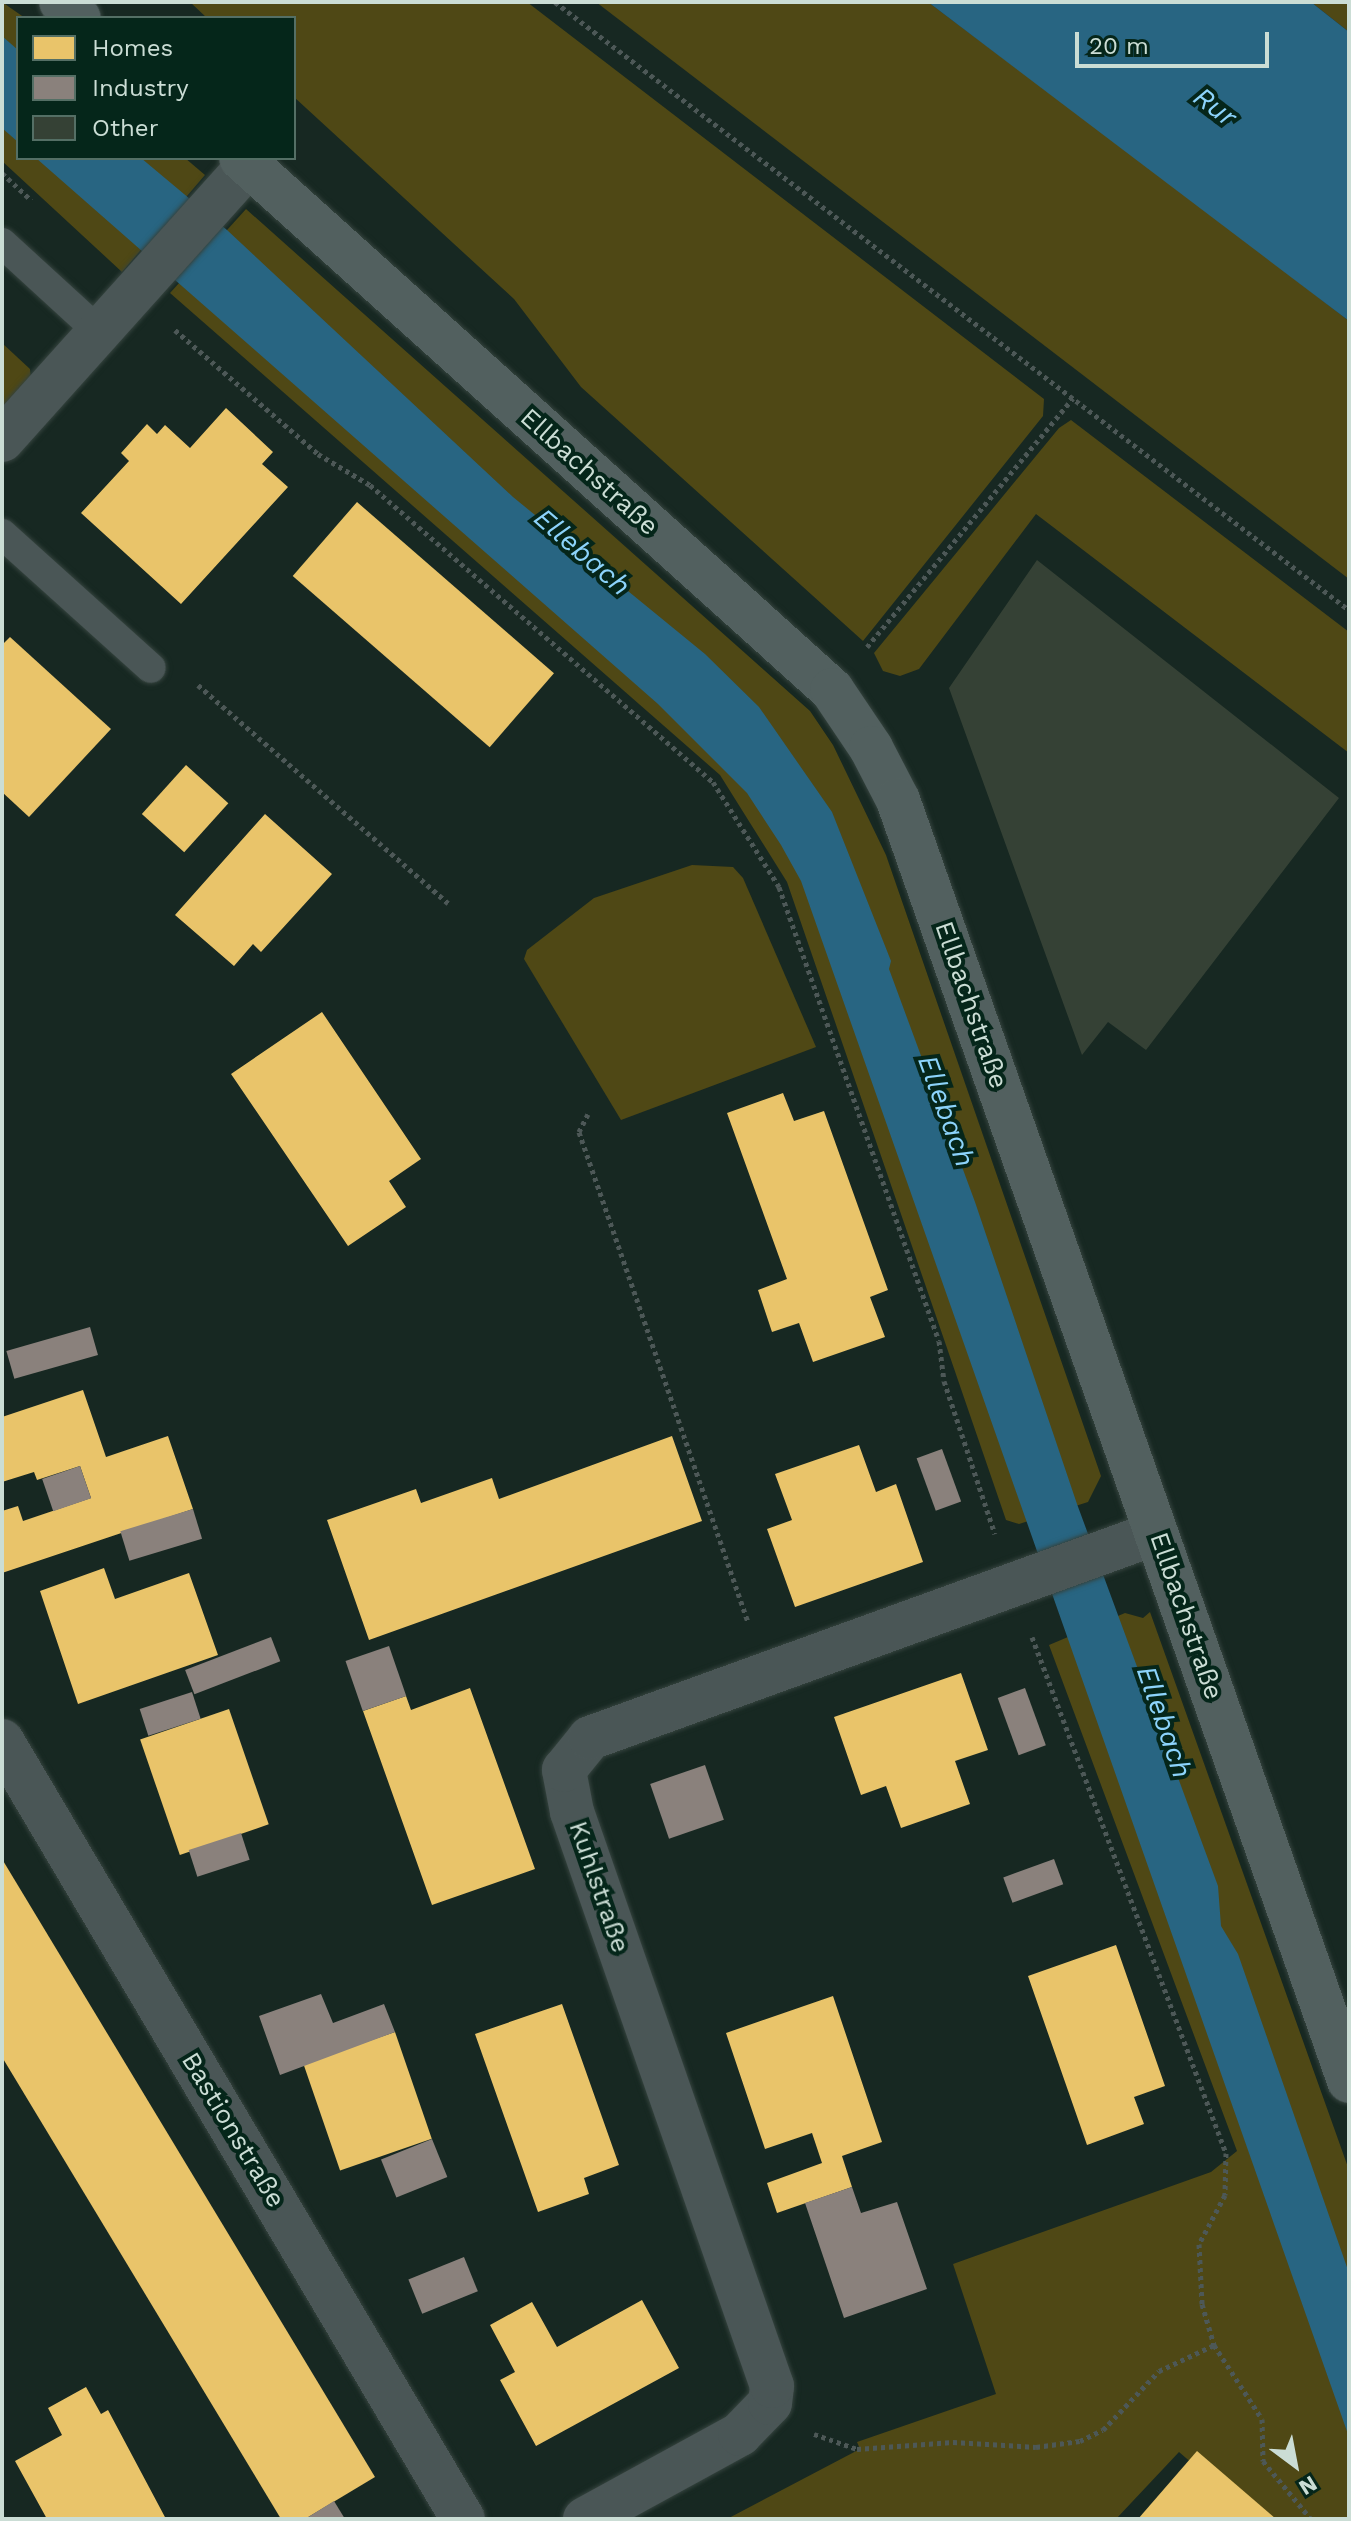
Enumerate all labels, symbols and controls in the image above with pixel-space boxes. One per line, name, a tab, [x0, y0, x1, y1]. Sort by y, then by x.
legend	[16, 16, 296, 160]
scale bar	[1079, 16, 1273, 66]
text: 20 m	[1089, 32, 1149, 60]
text: Homes	[92, 34, 173, 62]
text: Industry	[92, 74, 189, 102]
water label: Rur	[1187, 80, 1243, 134]
text: Other	[92, 114, 159, 142]
street label: Ellbachstraße	[514, 402, 664, 542]
water label: Ellebach	[527, 501, 637, 603]
street label: Ellbachstraße	[928, 917, 1014, 1093]
water label: Ellebach	[910, 1050, 982, 1172]
street label: Ellbachstraße	[1143, 1528, 1229, 1704]
water label: Ellebach	[1129, 1661, 1199, 1783]
street label: Kuhlstraße	[562, 1817, 636, 1957]
street label: Bastionstraße	[174, 2047, 292, 2213]
north arrow	[1255, 2425, 1335, 2505]
text: N	[1294, 2471, 1322, 2501]

